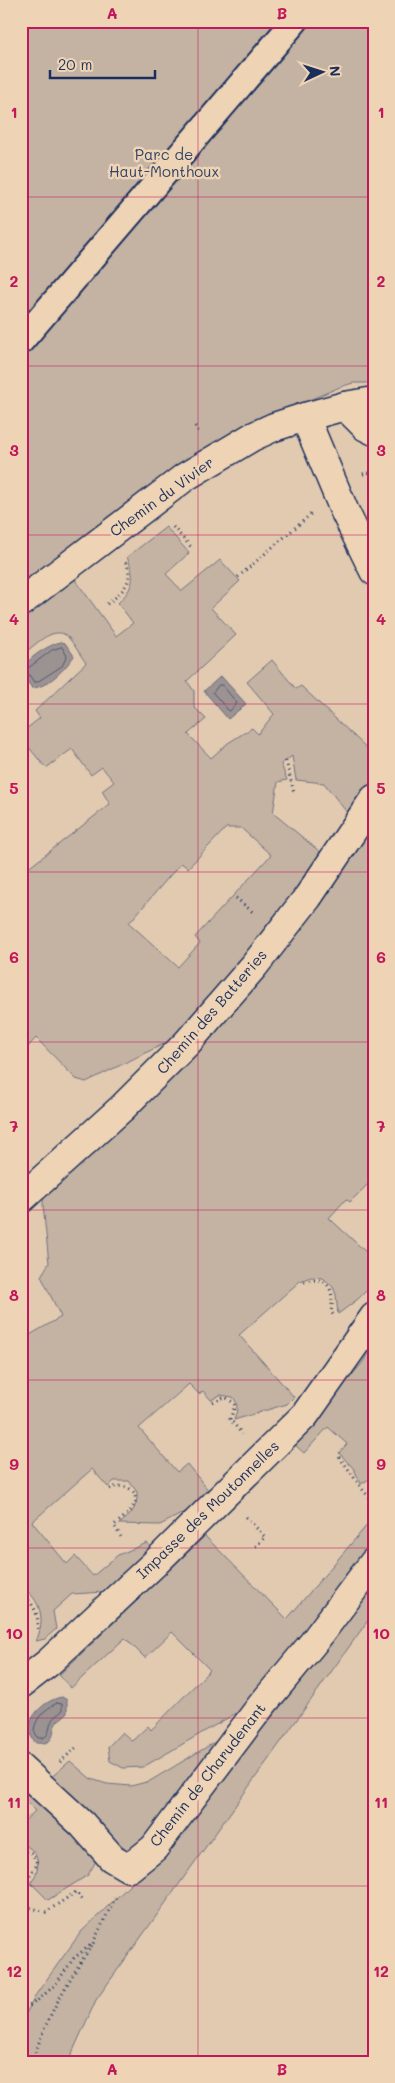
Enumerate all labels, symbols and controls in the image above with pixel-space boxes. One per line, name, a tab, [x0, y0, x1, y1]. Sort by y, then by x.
text: A	[106, 2, 118, 23]
text: B	[277, 2, 287, 23]
scale bar	[50, 48, 155, 80]
north arrow	[298, 48, 348, 98]
text: 20 m	[58, 54, 92, 74]
text: N	[326, 65, 345, 77]
text: 1	[10, 101, 18, 122]
text: 1	[377, 101, 385, 122]
park label: Parc de Haut-Monthoux	[109, 144, 219, 181]
text: 2	[10, 270, 19, 291]
text: 2	[377, 270, 386, 291]
text: 3	[9, 439, 19, 460]
text: 3	[376, 439, 386, 460]
street label: Chemin du Vivier	[105, 452, 218, 541]
text: 4	[9, 608, 19, 629]
text: 4	[376, 608, 386, 629]
text: 5	[9, 777, 19, 798]
text: 5	[376, 777, 386, 798]
street label: Chemin des Batteries	[152, 945, 271, 1078]
text: 6	[9, 946, 19, 967]
text: 6	[376, 946, 386, 967]
text: 7	[10, 1115, 19, 1136]
text: 7	[377, 1115, 386, 1136]
text: 8	[9, 1284, 19, 1305]
text: 8	[376, 1284, 386, 1305]
street label: Impasse des Moutonnelles	[132, 1436, 283, 1583]
text: 9	[9, 1453, 19, 1474]
text: 9	[376, 1453, 386, 1474]
text: 10	[5, 1622, 23, 1643]
text: 10	[372, 1622, 390, 1643]
street label: Chemin de Charudenant	[145, 1698, 270, 1850]
text: 11	[7, 1791, 21, 1812]
text: 11	[374, 1791, 388, 1812]
text: 12	[6, 1960, 22, 1981]
text: 12	[373, 1960, 389, 1981]
text: A	[106, 2058, 118, 2079]
text: B	[277, 2058, 287, 2079]

